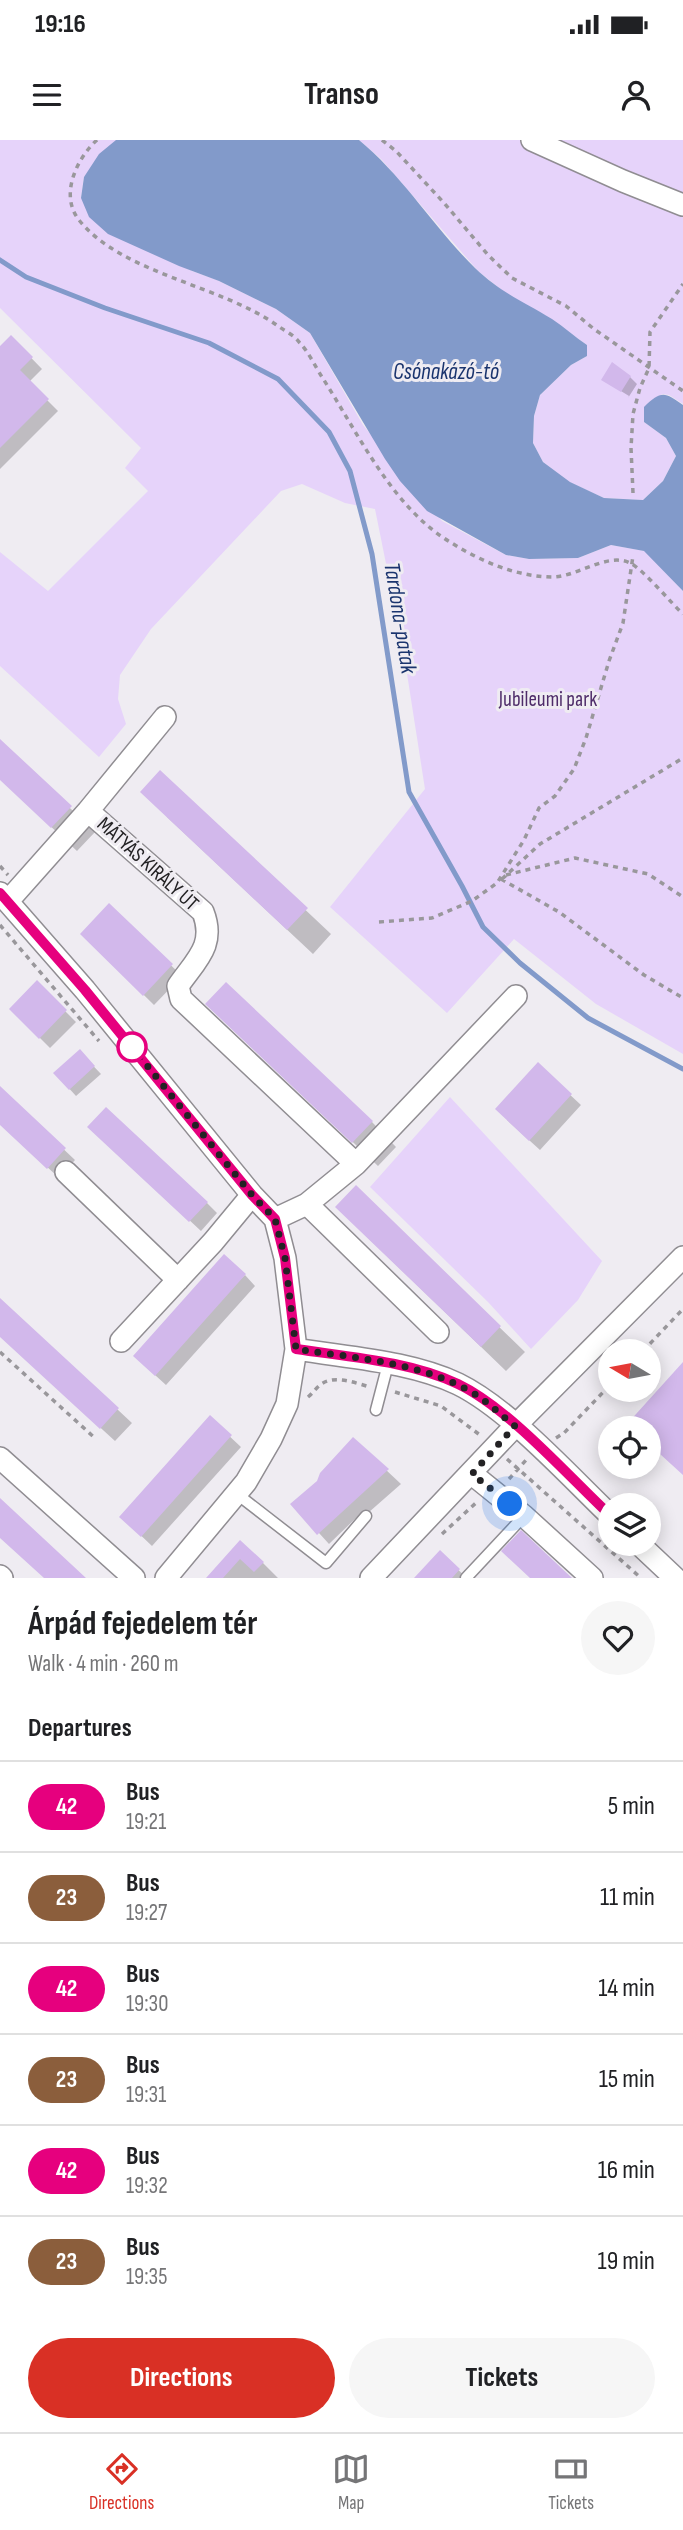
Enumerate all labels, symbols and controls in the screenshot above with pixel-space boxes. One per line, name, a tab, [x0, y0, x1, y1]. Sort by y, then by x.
text: 19:16	[35, 9, 86, 40]
text: Transo	[304, 75, 379, 114]
icon: menu	[28, 76, 66, 114]
icon: person	[617, 76, 655, 114]
water label: Csónakázó-tó	[393, 358, 500, 386]
water label: Tardona-patak	[377, 560, 423, 677]
park label: Jubileumi park	[498, 687, 597, 712]
street label: MÁTYÁS KIRÁLY ÚT	[92, 812, 204, 916]
unlabelled marker	[117, 1032, 147, 1062]
north arrow	[598, 1339, 662, 1402]
map controls	[598, 1339, 661, 1556]
button: locate	[598, 1416, 661, 1479]
your location	[492, 1486, 527, 1521]
button: layers	[598, 1493, 661, 1556]
button: heart	[581, 1601, 655, 1675]
text: Árpád fejedelem tér	[28, 1604, 257, 1644]
text: Walk · 4 min · 260 m	[28, 1650, 178, 1678]
text: Departures	[28, 1713, 132, 1744]
text: Bus	[126, 1777, 160, 1808]
text: 5 min	[608, 1791, 655, 1822]
text: 42	[56, 1792, 77, 1821]
text: 19:21	[126, 1808, 166, 1836]
text: Bus	[126, 1868, 160, 1899]
text: 11 min	[600, 1882, 655, 1913]
text: 23	[56, 1883, 77, 1912]
text: 19:27	[126, 1899, 167, 1927]
text: Bus	[126, 1959, 160, 1990]
text: 14 min	[598, 1973, 655, 2004]
text: 42	[56, 1974, 77, 2003]
text: 19:30	[126, 1990, 168, 2018]
text: Bus	[126, 2050, 160, 2081]
text: 15 min	[599, 2064, 655, 2095]
text: 23	[56, 2065, 77, 2094]
text: 19:31	[126, 2081, 166, 2109]
text: Bus	[126, 2141, 160, 2172]
text: 16 min	[598, 2155, 655, 2186]
text: 42	[56, 2156, 77, 2185]
text: 19:32	[126, 2172, 168, 2200]
text: Bus	[126, 2232, 160, 2263]
text: 19 min	[598, 2246, 655, 2277]
text: 23	[56, 2247, 77, 2276]
text: 19:35	[126, 2263, 167, 2291]
button: Directions	[28, 2338, 335, 2418]
button: Tickets	[349, 2338, 655, 2418]
tab: Directions	[89, 2450, 154, 2515]
tab: Map	[332, 2450, 370, 2515]
tab: Tickets	[548, 2450, 594, 2515]

